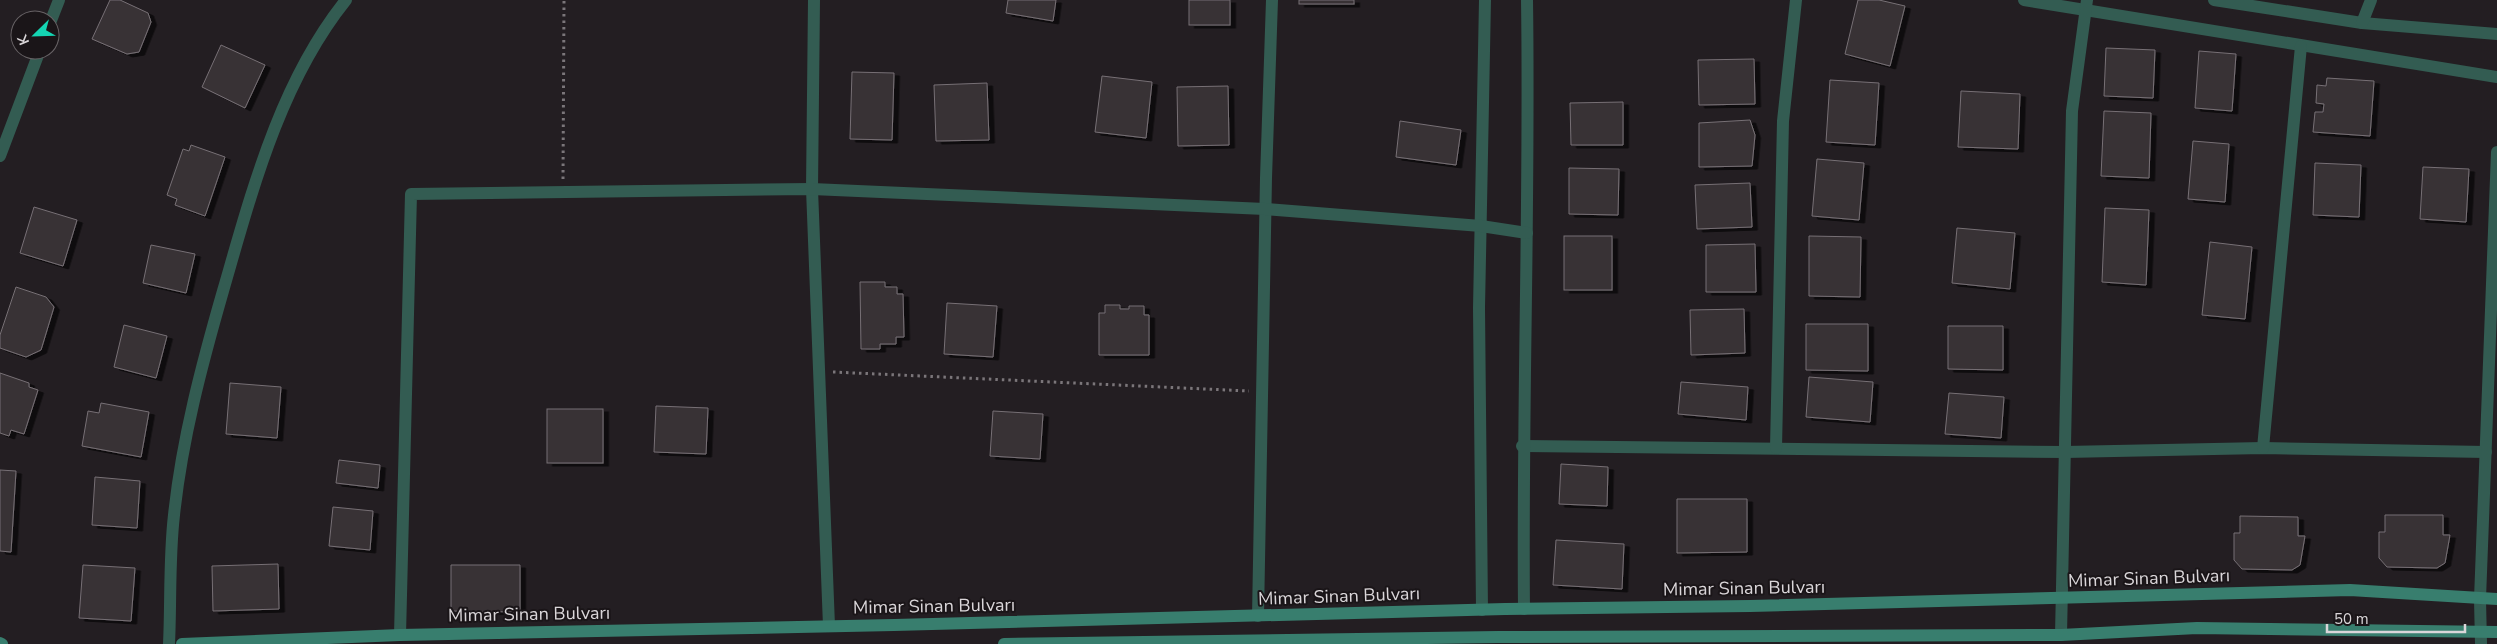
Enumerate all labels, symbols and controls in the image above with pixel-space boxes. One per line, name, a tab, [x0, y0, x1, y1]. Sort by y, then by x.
north arrow	[10, 10, 60, 60]
text: K	[13, 31, 34, 48]
street label: Mimar Sinan Bulvarı	[2068, 563, 2230, 593]
street label: Mimar Sinan Bulvarı	[1663, 575, 1825, 601]
street label: Mimar Sinan Bulvarı	[1258, 581, 1420, 611]
street label: Mimar Sinan Bulvarı	[853, 593, 1015, 619]
street label: Mimar Sinan Bulvarı	[448, 601, 610, 627]
scale bar	[2327, 602, 2464, 634]
text: 50 m	[2334, 609, 2369, 629]

